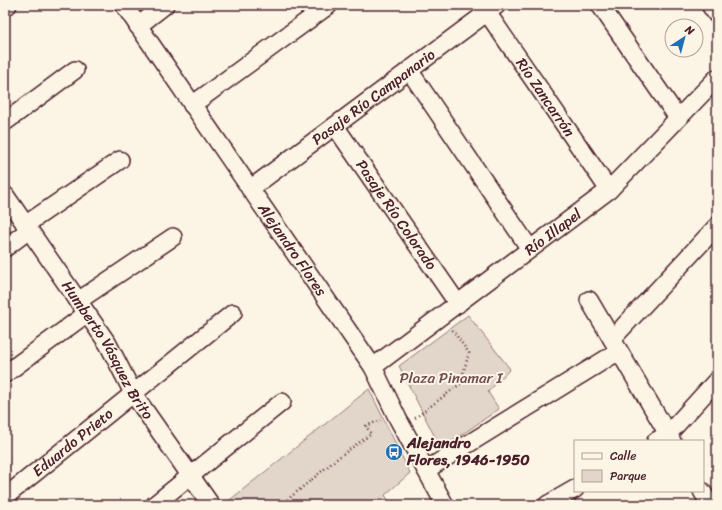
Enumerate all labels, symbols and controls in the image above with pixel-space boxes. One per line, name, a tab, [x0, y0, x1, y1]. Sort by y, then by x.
north arrow	[664, 18, 704, 58]
text: N	[680, 20, 699, 40]
street label: Pasaje Río Campanario	[306, 42, 442, 152]
street label: Río Zancarrón	[509, 52, 582, 142]
street label: Pasaje Río Colorado	[349, 154, 444, 276]
street label: Alejandro Flores	[250, 197, 334, 302]
street label: Río Illapel	[519, 201, 588, 262]
street label: Humberto Vásquez Brito	[55, 275, 161, 425]
park label: Plaza Pinamar I	[399, 365, 504, 391]
street label: Eduardo Prieto	[26, 401, 120, 483]
place label: Alejandro Flores, 1946-1950	[406, 430, 530, 473]
legend	[574, 440, 704, 492]
bus stop icon: Alejandro Flores, 1946-1950	[384, 442, 404, 462]
text: Calle	[610, 445, 637, 467]
text: Parque	[610, 465, 647, 487]

